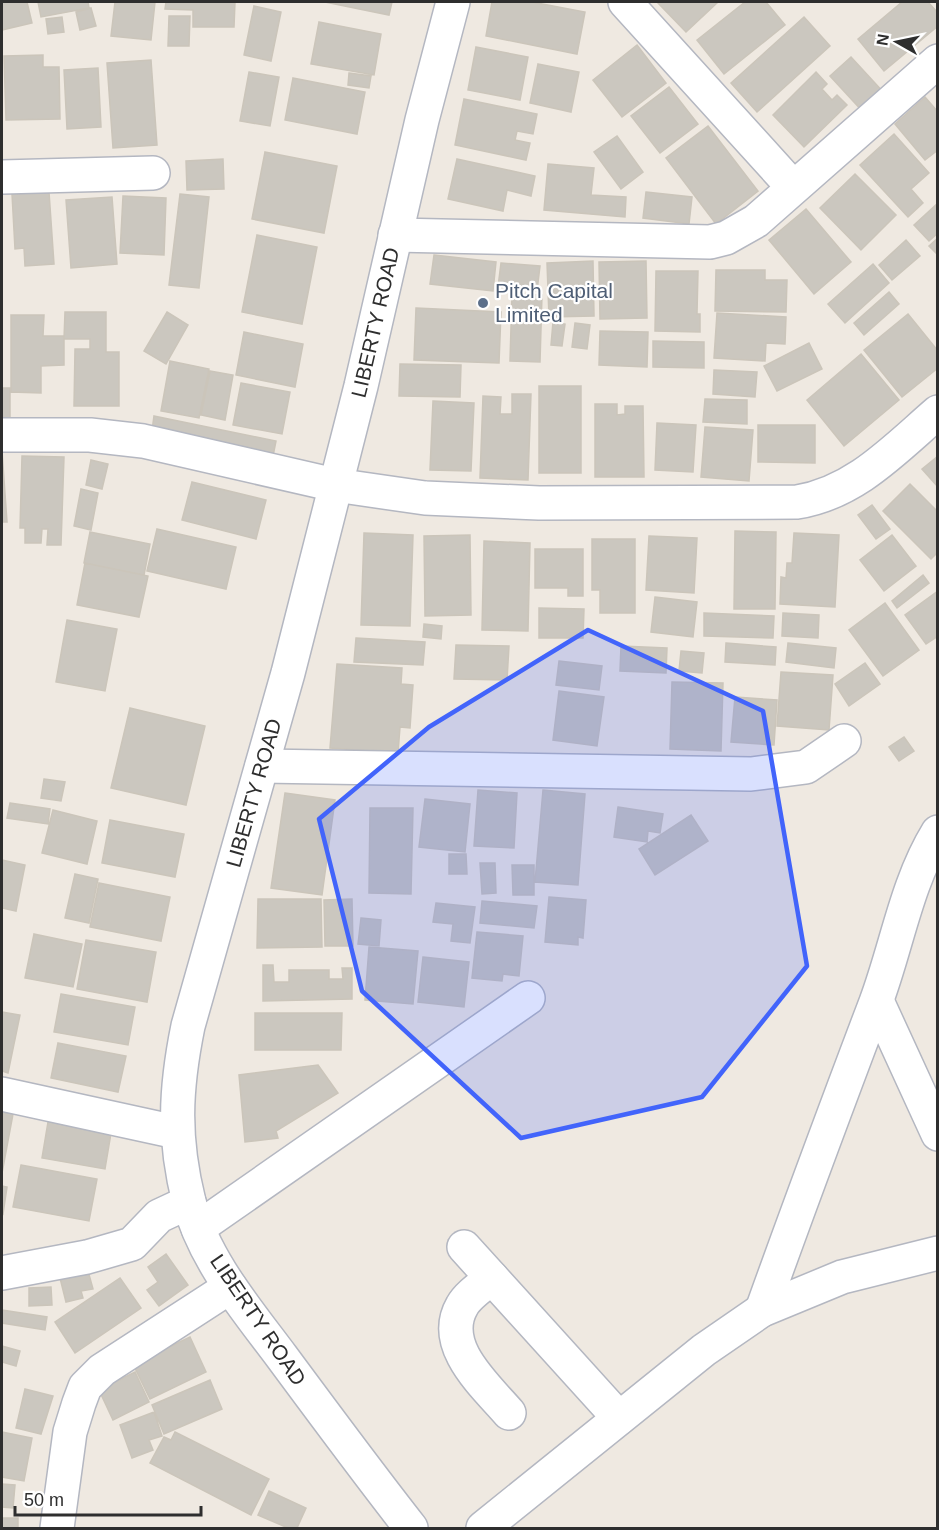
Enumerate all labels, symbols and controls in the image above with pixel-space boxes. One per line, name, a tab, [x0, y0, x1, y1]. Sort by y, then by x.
north arrow	[867, 12, 927, 72]
text: N	[873, 33, 892, 47]
street label: LIBERTY ROAD	[347, 245, 403, 400]
place label: Pitch Capital Limited	[495, 279, 613, 326]
marker: Pitch Capital Limited	[476, 296, 490, 310]
street label: LIBERTY ROAD	[222, 716, 285, 870]
street label: LIBERTY ROAD	[206, 1250, 311, 1390]
scale bar	[15, 1479, 201, 1517]
text: 50 m	[24, 1490, 64, 1510]

